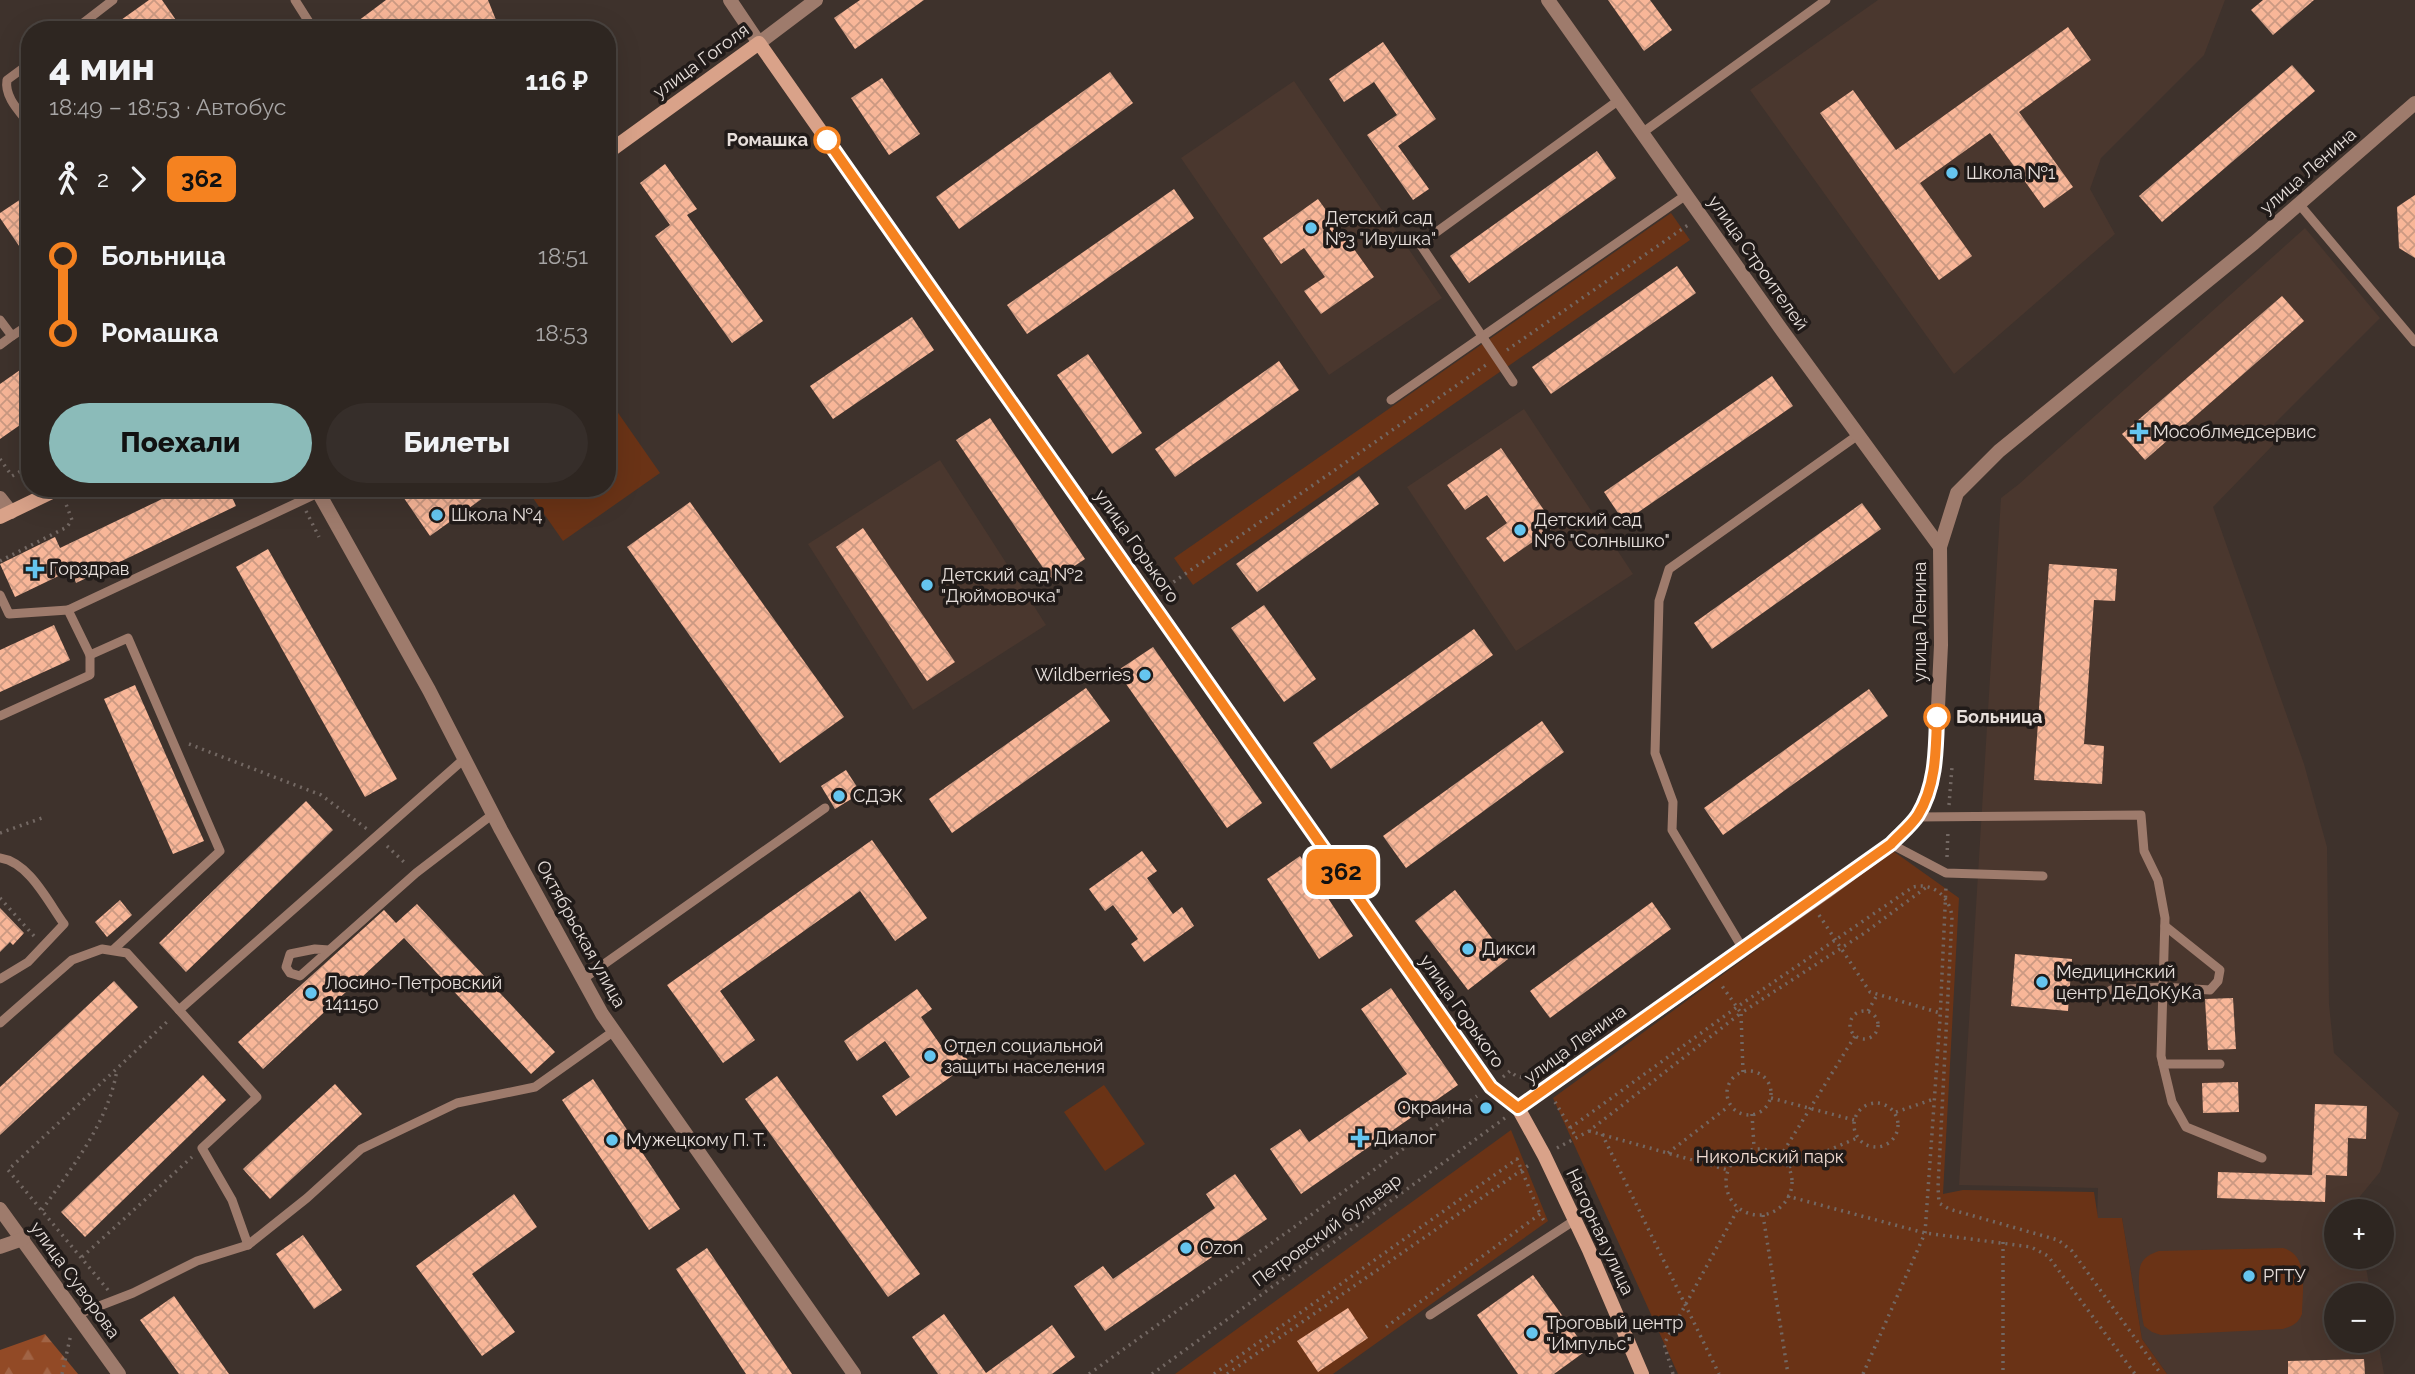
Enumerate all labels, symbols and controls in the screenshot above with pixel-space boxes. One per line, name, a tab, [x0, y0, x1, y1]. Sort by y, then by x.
street label: улица Гоголя	[649, 19, 753, 102]
text: 4 мин	[49, 44, 155, 89]
text: 116 ₽	[525, 66, 588, 96]
text: 18:49 – 18:53 · Автобус	[49, 93, 286, 120]
street label: улица Ленина	[2255, 123, 2360, 218]
marker: Ромашка	[814, 127, 840, 153]
place label: Ромашка	[726, 129, 808, 150]
icon: walk	[49, 160, 87, 198]
icon: forward	[119, 160, 157, 198]
place label: Школа №1	[1966, 162, 2056, 183]
text: 362	[181, 164, 222, 193]
text: 2	[97, 165, 109, 192]
marker: Школа №1	[1944, 165, 1960, 181]
street label: улица Строителей	[1704, 191, 1813, 334]
place label: Детский сад №3 "Ивушка"	[1325, 207, 1436, 249]
marker: Детский сад №3 "Ивушка"	[1303, 220, 1319, 236]
text: Больница	[101, 241, 226, 271]
text: 18:51	[538, 242, 588, 269]
text: Ромашка	[101, 318, 219, 348]
text: 18:53	[535, 319, 588, 346]
button: Поехали	[49, 403, 312, 483]
button: Билеты	[326, 403, 588, 483]
place label: Мособлмедсервис	[2153, 421, 2316, 442]
marker: Мособлмедсервис	[2131, 424, 2147, 440]
street label: улица Горького	[1091, 485, 1184, 606]
place label: Школа №4	[451, 504, 543, 525]
marker: Школа №4	[429, 507, 445, 523]
place label: Детский сад №6 "Солнышко"	[1534, 509, 1670, 551]
marker: Детский сад №6 "Солнышко"	[1512, 522, 1528, 538]
place label: Горздрав	[49, 558, 129, 579]
marker: Горздрав	[27, 561, 43, 577]
street label: улица Ленина	[1909, 562, 1930, 682]
place label: Детский сад №2 "Дюймовочка"	[941, 564, 1083, 606]
marker: Детский сад №2 "Дюймовочка"	[919, 577, 935, 593]
place label: Wildberries	[1035, 664, 1131, 685]
marker: Wildberries	[1137, 667, 1153, 683]
marker: Больница	[1924, 704, 1950, 730]
place label: Больница	[1956, 706, 2042, 727]
place label: СДЭК	[853, 785, 903, 806]
marker: СДЭК	[831, 788, 847, 804]
line badge: 362	[1301, 849, 1381, 895]
street label: Октябрьская улица	[532, 857, 631, 1011]
text: 362	[1320, 857, 1362, 886]
place label: Дикси	[1482, 938, 1536, 959]
marker: Дикси	[1460, 941, 1476, 957]
street label: улица Горького	[1416, 950, 1509, 1071]
place label: Медицинский центр ДеДоКуКа	[2056, 961, 2202, 1003]
place label: Лосино-Петровский 141150	[325, 972, 502, 1014]
marker: Медицинский центр ДеДоКуКа	[2034, 974, 2050, 990]
marker: Лосино-Петровский 141150	[303, 985, 319, 1001]
street label: улица Ленина	[1520, 1000, 1630, 1088]
place label: Отдел социальной защиты населения	[944, 1035, 1105, 1077]
marker: Отдел социальной защиты населения	[922, 1048, 938, 1064]
place label: Окраина	[1397, 1097, 1472, 1118]
marker: Окраина	[1478, 1100, 1494, 1116]
place label: Диалог	[1374, 1127, 1436, 1148]
place label: Мужецкому П. Т.	[626, 1129, 766, 1150]
marker: Диалог	[1352, 1130, 1368, 1146]
marker: Мужецкому П. Т.	[604, 1132, 620, 1148]
park label: Никольский парк	[1696, 1146, 1844, 1167]
street label: Нагорная улица	[1562, 1165, 1639, 1298]
street label: Петровский бульвар	[1248, 1169, 1405, 1291]
map controls	[2324, 1199, 2394, 1353]
button: +	[2324, 1199, 2394, 1269]
street label: улица Суворова	[26, 1217, 125, 1342]
place label: Ozon	[1200, 1237, 1243, 1258]
marker: Ozon	[1178, 1240, 1194, 1256]
place label: РГТУ	[2263, 1265, 2306, 1286]
marker: РГТУ	[2241, 1268, 2257, 1284]
button: −	[2324, 1283, 2394, 1353]
place label: Троговый центр "Импульс"	[1546, 1312, 1683, 1354]
marker: Троговый центр "Импульс"	[1524, 1325, 1540, 1341]

